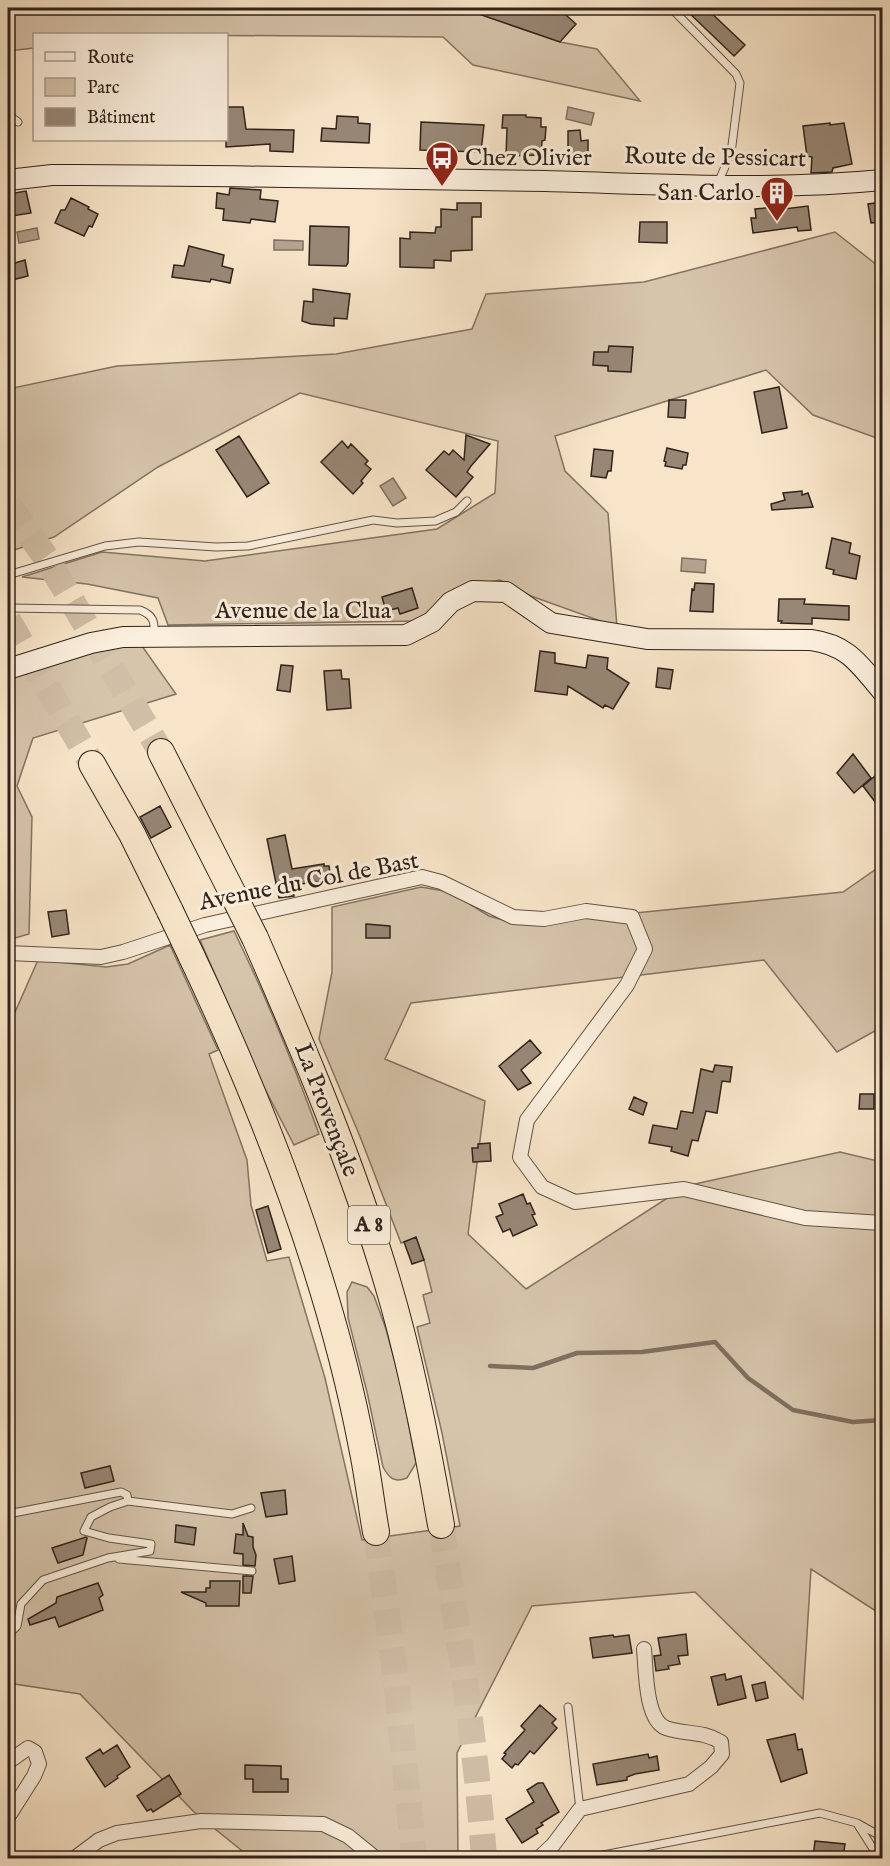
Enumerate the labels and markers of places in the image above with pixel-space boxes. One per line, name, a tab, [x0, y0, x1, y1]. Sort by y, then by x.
bus stop icon: Chez Olivier	[424, 140, 460, 187]
place label: Chez Olivier	[465, 143, 592, 174]
building icon: San Carlo	[759, 175, 795, 222]
place label: San Carlo	[658, 178, 754, 209]

